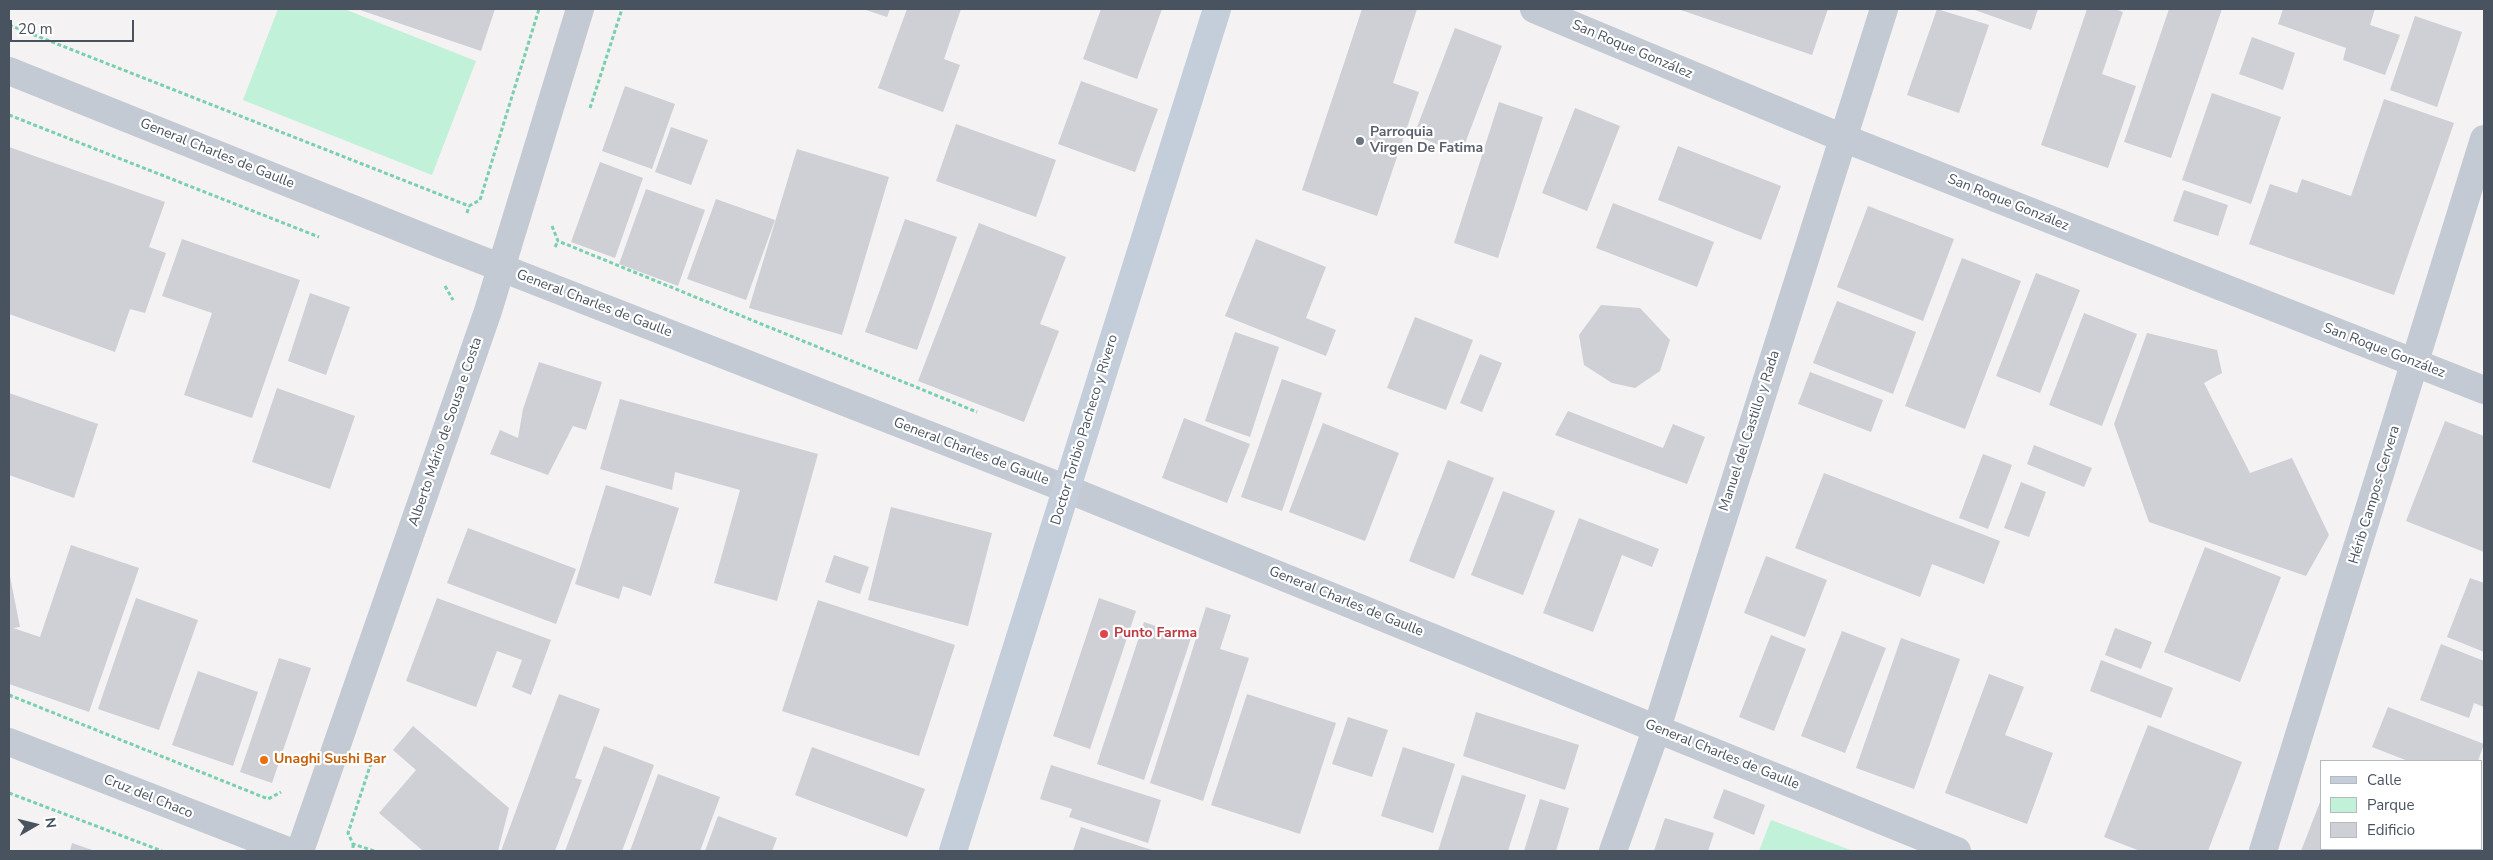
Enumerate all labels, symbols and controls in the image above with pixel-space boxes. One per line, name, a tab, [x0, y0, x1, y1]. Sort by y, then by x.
scale bar	[12, 10, 136, 42]
street label: San Roque González	[1569, 17, 1695, 83]
text: 20 m	[18, 19, 53, 39]
street label: General Charles de Gaulle	[137, 115, 297, 193]
place label: Parroquia Virgen De Fatima	[1370, 125, 1483, 158]
marker: Parroquia Virgen De Fatima	[1354, 135, 1366, 147]
street label: San Roque González	[1945, 171, 2071, 235]
street label: General Charles de Gaulle	[514, 267, 674, 341]
street label: San Roque González	[2321, 320, 2447, 382]
street label: Doctor Toribio Pacheco y Rivero	[1048, 333, 1122, 527]
street label: Alberto Mário de Sousa e Costa	[406, 335, 486, 529]
street label: Manuel del Castillo y Rada	[1716, 349, 1784, 513]
street label: General Charles de Gaulle	[891, 415, 1051, 489]
street label: Hérib Campos-Cervera	[2346, 424, 2404, 566]
street label: General Charles de Gaulle	[1266, 563, 1426, 641]
place label: Punto Farma	[1114, 626, 1197, 642]
marker: Punto Farma	[1098, 628, 1110, 640]
street label: General Charles de Gaulle	[1642, 716, 1802, 794]
place label: Unaghi Sushi Bar	[274, 752, 386, 768]
marker: Unaghi Sushi Bar	[258, 754, 270, 766]
legend	[2320, 760, 2483, 850]
text: Calle	[2367, 770, 2402, 790]
street label: Cruz del Chaco	[101, 771, 195, 823]
text: Parque	[2367, 795, 2415, 815]
north arrow	[10, 800, 60, 850]
text: N	[40, 816, 60, 829]
text: Edificio	[2367, 820, 2415, 840]

